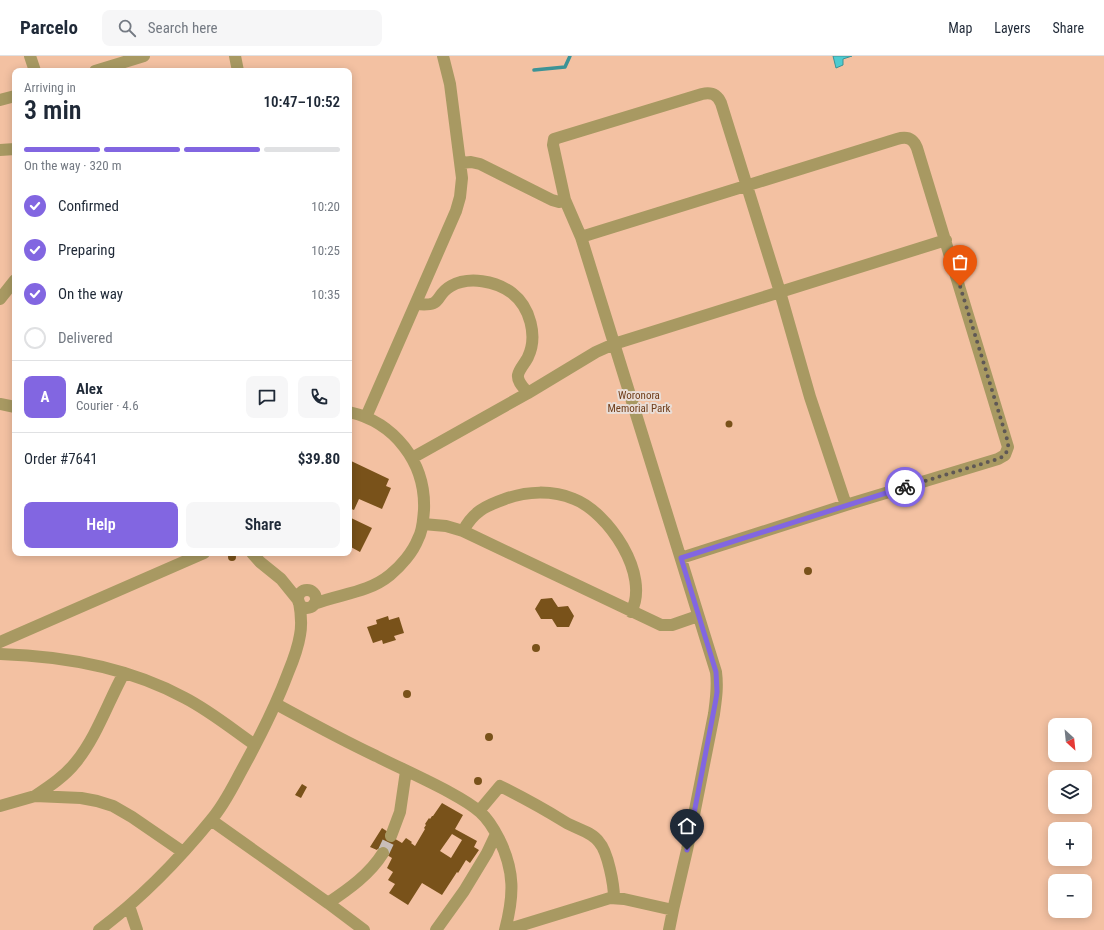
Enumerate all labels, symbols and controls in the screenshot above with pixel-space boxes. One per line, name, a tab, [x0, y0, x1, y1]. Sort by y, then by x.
search box	[102, 10, 382, 46]
text: Parcelo	[20, 16, 78, 39]
icon: search	[116, 17, 138, 39]
text: Search here	[148, 19, 218, 37]
text: Map	[948, 20, 972, 36]
text: Layers	[994, 20, 1031, 36]
text: Share	[1053, 20, 1084, 36]
text: Arriving in	[24, 80, 76, 95]
text: 10:47–10:52	[263, 93, 340, 111]
text: 3 min	[24, 95, 82, 125]
text: On the way · 320 m	[24, 158, 121, 173]
icon: check	[24, 195, 46, 217]
text: Confirmed	[58, 197, 119, 215]
text: 10:20	[311, 199, 340, 214]
icon: check	[24, 239, 46, 261]
text: Preparing	[58, 241, 115, 259]
text: 10:25	[311, 243, 340, 258]
pin	[943, 245, 977, 286]
icon: bag	[949, 251, 971, 273]
icon: check	[24, 283, 46, 305]
text: On the way	[58, 285, 123, 303]
text: 10:35	[311, 287, 340, 302]
text: Delivered	[58, 329, 113, 347]
button: chat	[246, 376, 288, 418]
button: phone	[298, 376, 340, 418]
text: Alex	[76, 380, 103, 398]
text: A	[41, 388, 49, 406]
park label: Woronora Memorial Park	[607, 389, 671, 415]
text: Courier · 4.6	[76, 398, 139, 413]
text: Order #7641	[24, 450, 98, 468]
text: $39.80	[298, 450, 340, 468]
courier	[885, 467, 925, 507]
icon: bike	[894, 476, 916, 498]
button: Help	[24, 502, 178, 548]
button: Share	[186, 502, 340, 548]
north arrow	[1048, 718, 1092, 762]
map controls	[1048, 718, 1092, 918]
button: layers	[1048, 770, 1092, 814]
pin	[670, 809, 704, 850]
icon: home	[676, 815, 698, 837]
button: +	[1048, 822, 1092, 866]
button: −	[1048, 874, 1092, 918]

